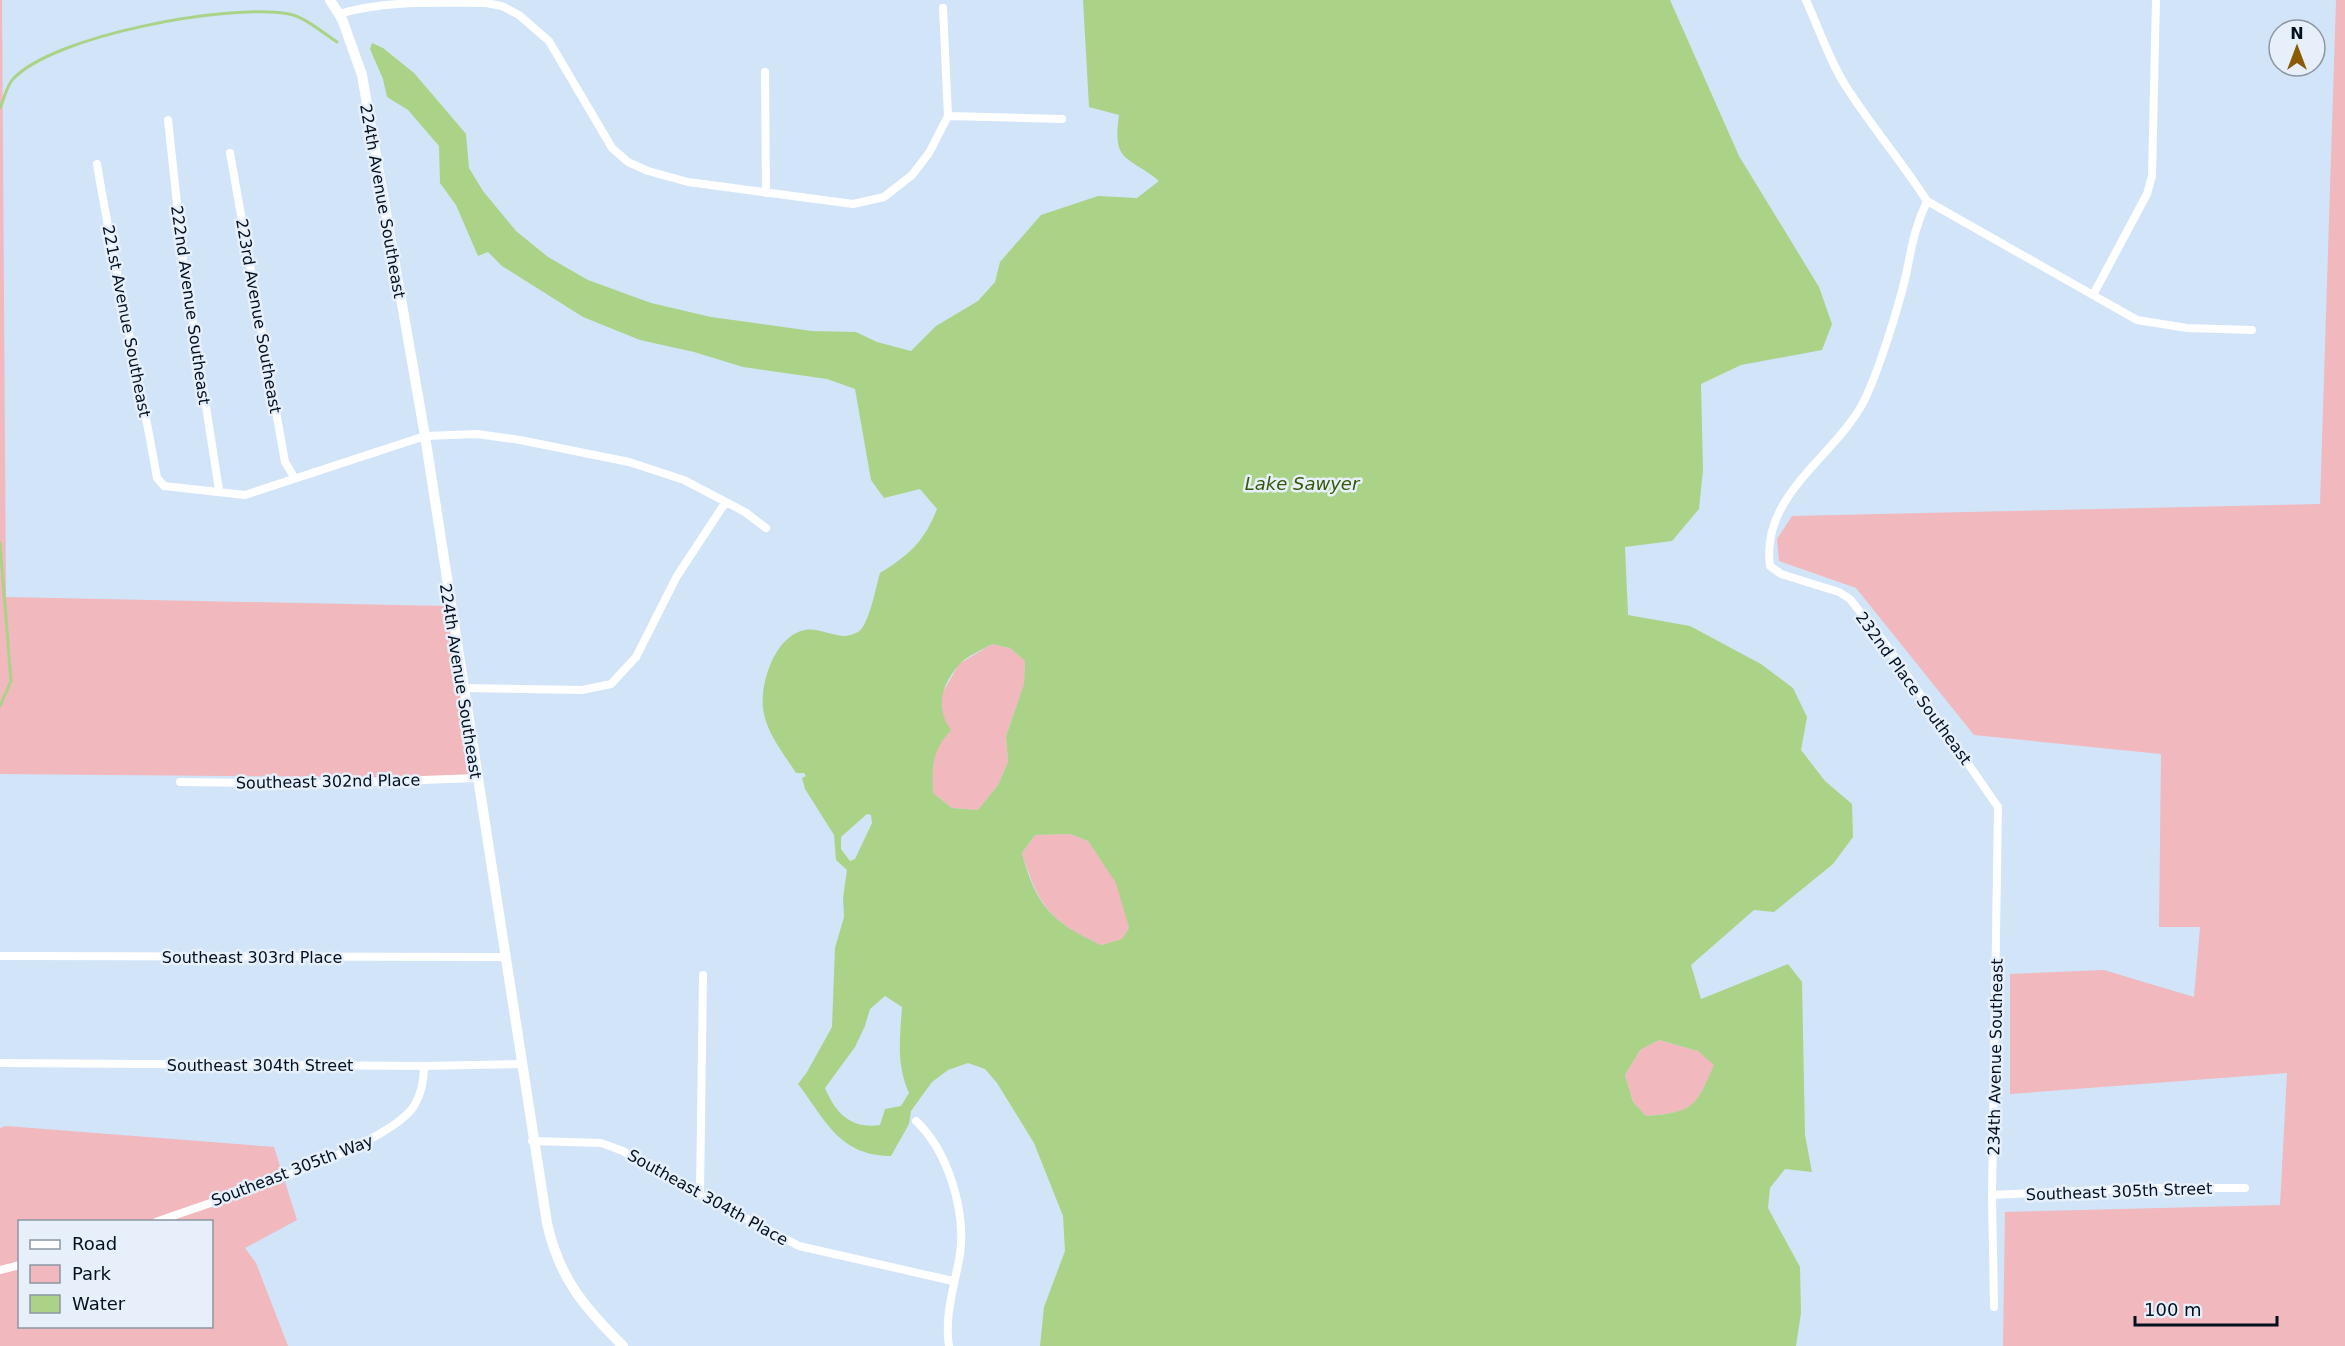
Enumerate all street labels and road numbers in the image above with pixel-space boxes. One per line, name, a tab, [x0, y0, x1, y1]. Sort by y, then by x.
street label: 224th Avenue Southeast	[356, 102, 409, 300]
street label: 222nd Avenue Southeast	[167, 204, 214, 406]
street label: 223rd Avenue Southeast	[232, 217, 285, 415]
street label: 221st Avenue Southeast	[99, 223, 154, 419]
street label: 224th Avenue Southeast	[436, 582, 485, 780]
street label: 232nd Place Southeast	[1852, 608, 1975, 768]
street label: Southeast 302nd Place	[236, 770, 420, 793]
street label: Southeast 303rd Place	[162, 948, 342, 967]
street label: 234th Avenue Southeast	[1984, 958, 2007, 1156]
street label: Southeast 304th Street	[167, 1056, 353, 1075]
street label: Southeast 305th Way	[209, 1131, 376, 1210]
street label: Southeast 304th Place	[624, 1145, 791, 1249]
street label: Southeast 305th Street	[2025, 1179, 2213, 1204]

